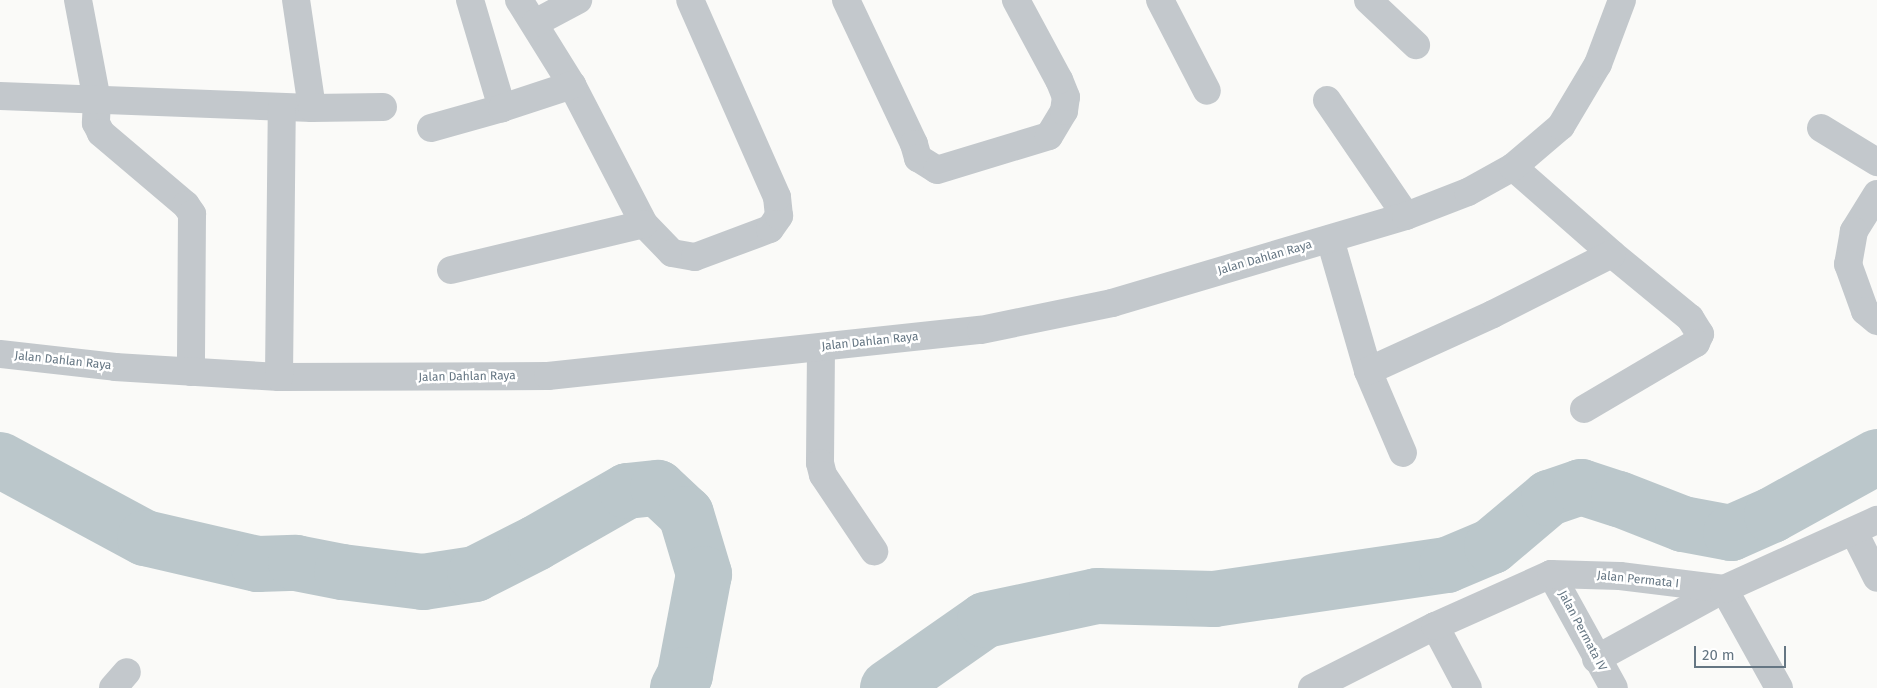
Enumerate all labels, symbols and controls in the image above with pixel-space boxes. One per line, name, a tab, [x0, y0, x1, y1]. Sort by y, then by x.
street label: Jalan Dahlan Raya	[1216, 238, 1314, 278]
street label: Jalan Dahlan Raya	[821, 330, 919, 354]
street label: Jalan Dahlan Raya	[14, 349, 112, 373]
street label: Jalan Dahlan Raya	[418, 369, 516, 385]
street label: Jalan Permata I	[1596, 569, 1680, 591]
street label: Jalan Permata IV	[1555, 588, 1609, 674]
scale bar	[1697, 636, 1790, 668]
text: 20 m	[1702, 646, 1735, 664]

